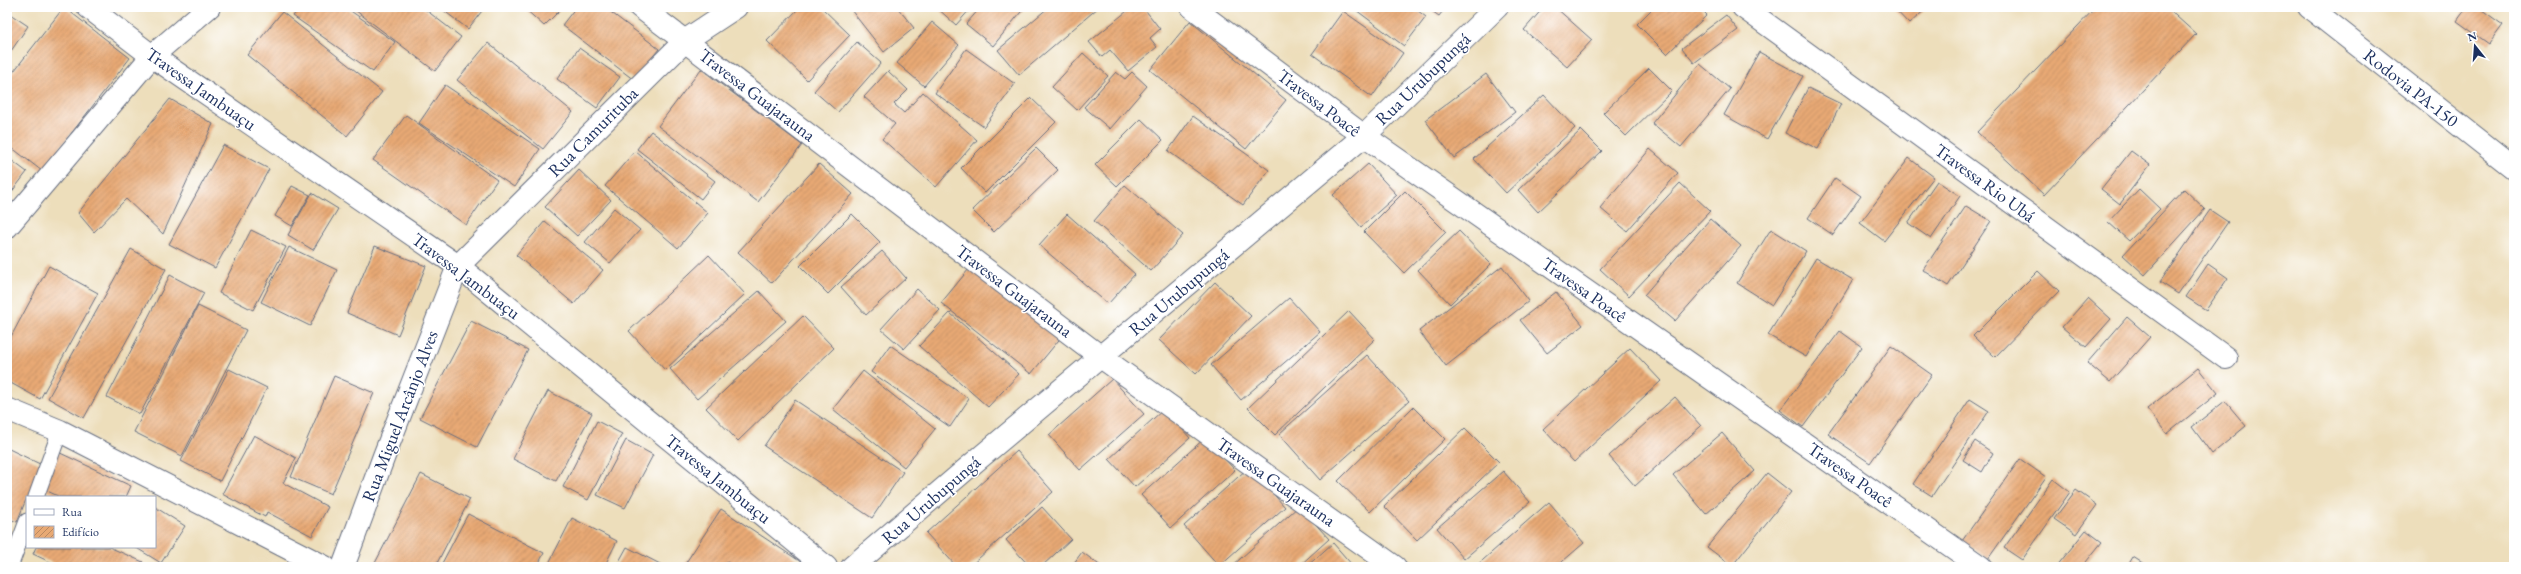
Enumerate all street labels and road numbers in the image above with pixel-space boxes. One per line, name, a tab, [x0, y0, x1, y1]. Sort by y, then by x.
street label: Rua Urubupungá	[1370, 27, 1476, 130]
street label: Travessa Jambuaçu	[141, 42, 262, 136]
street label: Travessa Guajarauna	[694, 43, 821, 146]
street label: Rodovia PA-150	[2359, 43, 2464, 132]
street label: Travessa Poacê	[1273, 64, 1366, 141]
street label: Rua Camurituba	[543, 81, 643, 182]
street label: Travessa Rio Ubá	[1930, 138, 2041, 227]
street label: Travessa Jambuaçu	[407, 227, 526, 324]
street label: Travessa Guajarauna	[951, 239, 1078, 342]
street label: Rua Urubupungá	[1124, 242, 1234, 340]
street label: Travessa Poacê	[1537, 252, 1631, 327]
street label: Rua Miguel Arcânjo Alves	[356, 327, 443, 505]
street label: Travessa Jambuaçu	[661, 429, 776, 529]
street label: Travessa Guajarauna	[1212, 432, 1341, 532]
street label: Travessa Poacê	[1803, 437, 1897, 512]
street label: Rua Urubupungá	[876, 450, 986, 549]

